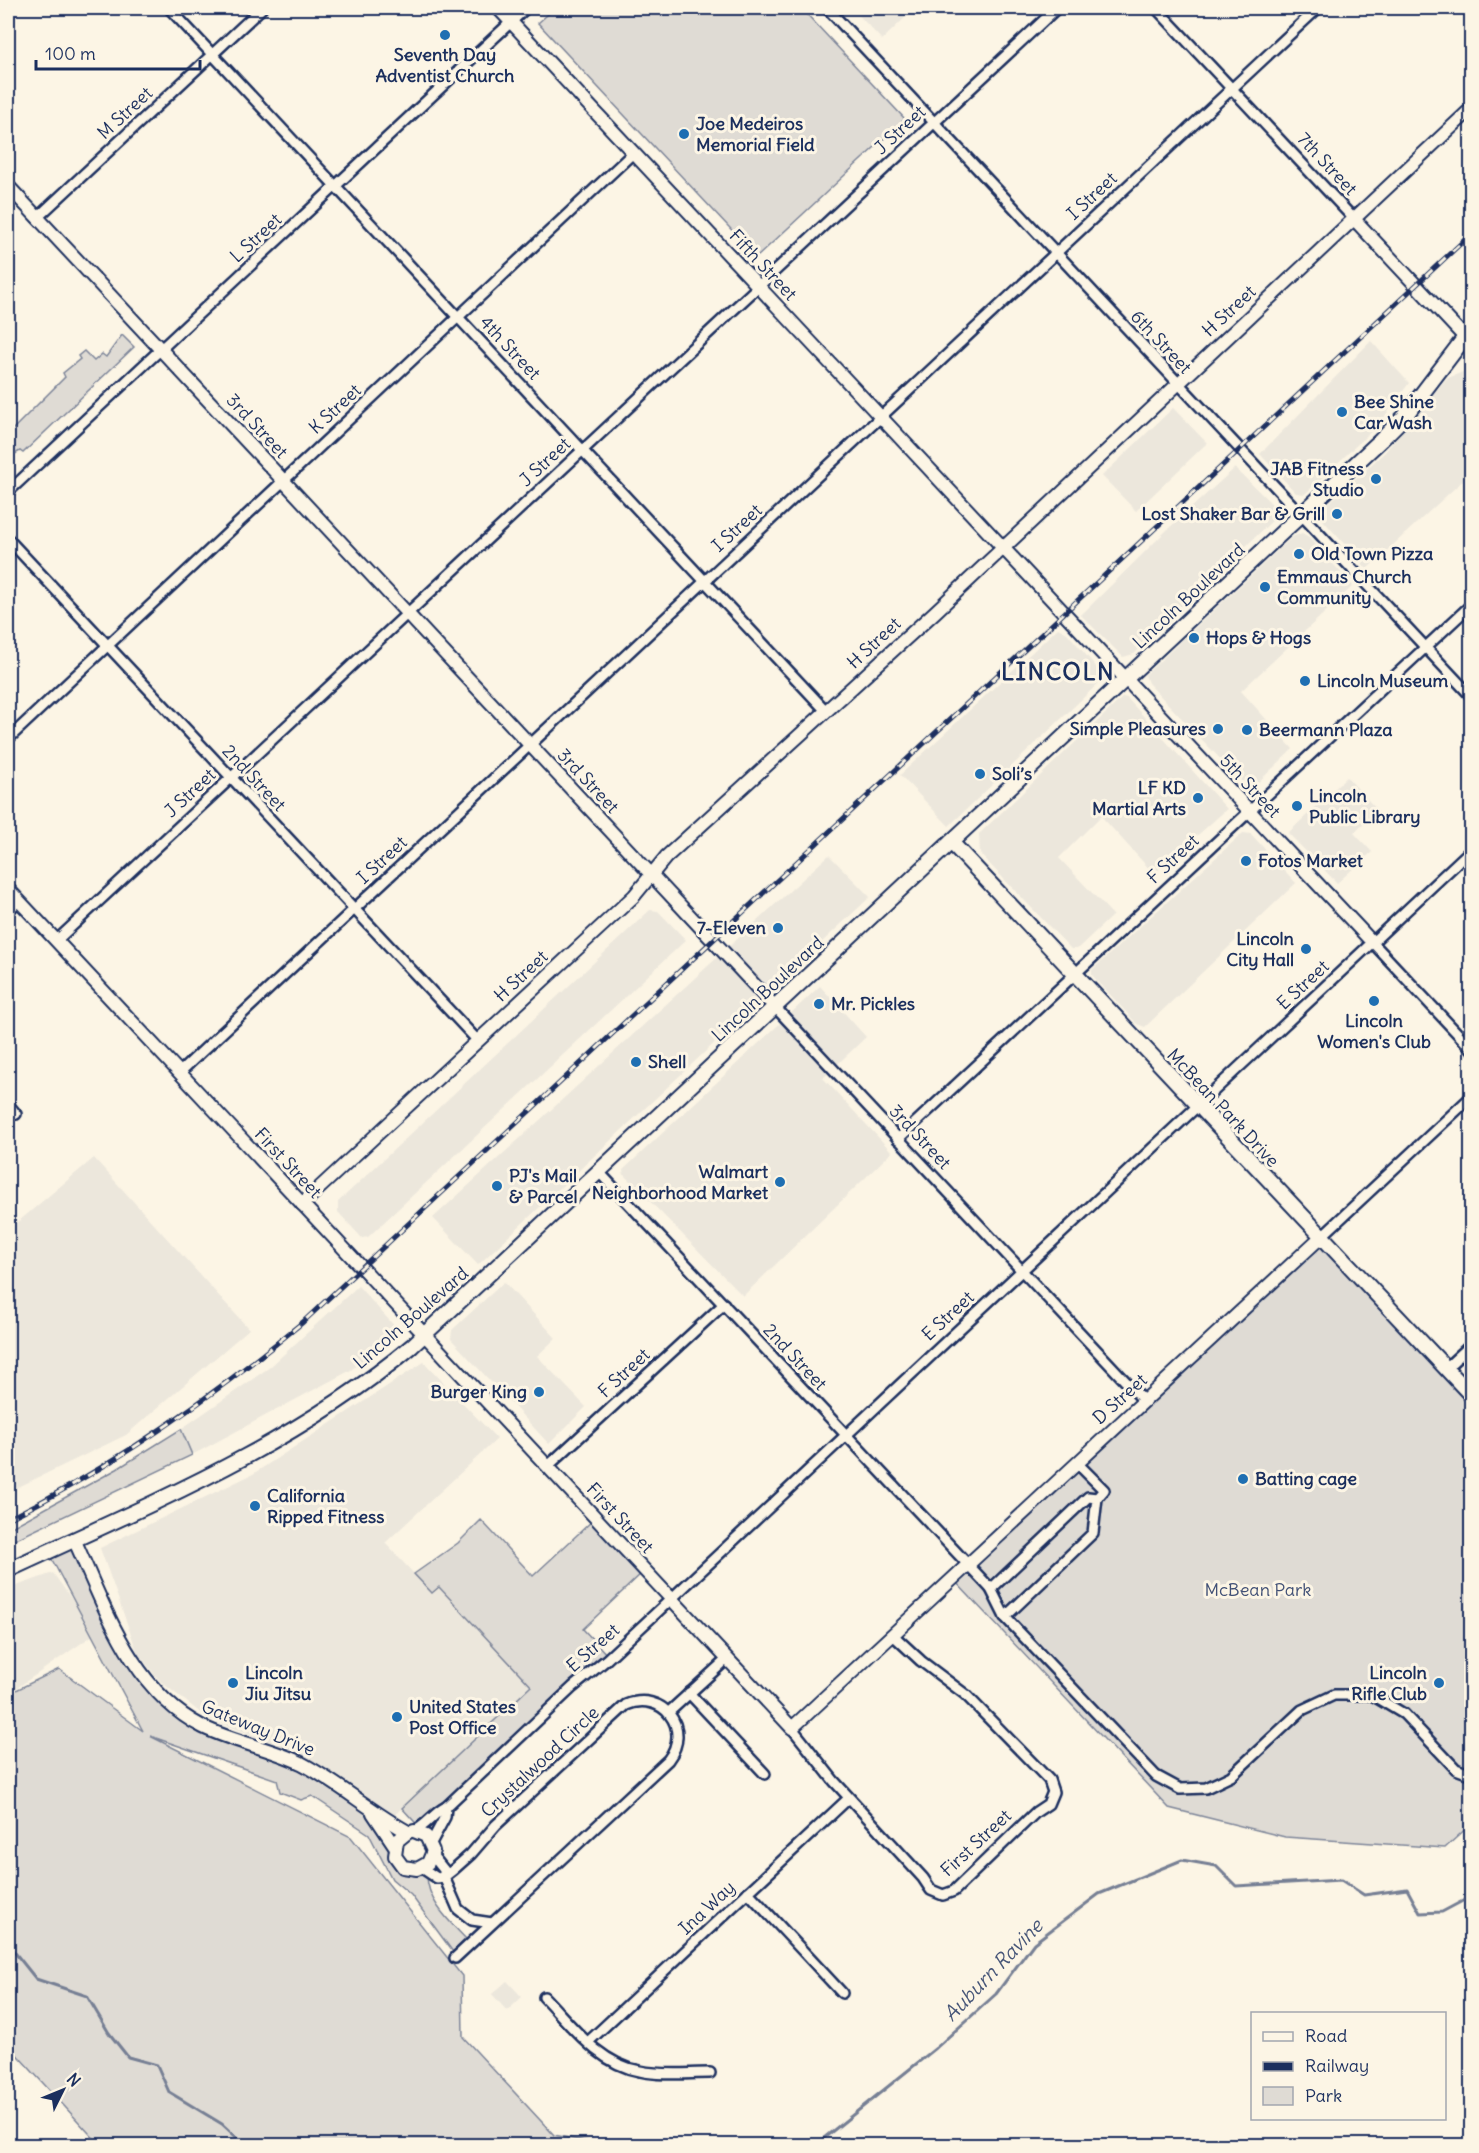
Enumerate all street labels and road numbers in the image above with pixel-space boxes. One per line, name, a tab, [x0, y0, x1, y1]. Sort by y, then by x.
street label: M Street	[92, 81, 157, 144]
street label: J Street	[869, 100, 930, 159]
street label: 7th Street	[1292, 127, 1362, 200]
street label: I Street	[1062, 167, 1122, 225]
street label: L Street	[225, 208, 286, 267]
street label: Fifth Street	[725, 224, 802, 305]
street label: H Street	[1197, 280, 1260, 341]
street label: 6th Street	[1126, 305, 1197, 378]
street label: 4th Street	[475, 311, 546, 384]
street label: K Street	[304, 379, 366, 439]
street label: 3rd Street	[222, 388, 293, 463]
street label: J Street	[514, 432, 575, 491]
street label: I Street	[707, 499, 767, 557]
street label: Lincoln Boulevard	[1128, 538, 1250, 653]
street label: H Street	[842, 612, 905, 673]
street label: 2nd Street	[218, 739, 291, 816]
street label: 3rd Street	[553, 743, 624, 818]
street label: 5th Street	[1215, 749, 1286, 822]
street label: J Street	[159, 763, 220, 822]
street label: F Street	[1142, 829, 1203, 888]
street label: I Street	[352, 831, 412, 889]
street label: Lincoln Boulevard	[707, 931, 829, 1046]
street label: H Street	[489, 945, 552, 1006]
street label: E Street	[1272, 955, 1334, 1015]
street label: McBean Park Drive	[1162, 1044, 1284, 1172]
street label: 3rd Street	[885, 1099, 956, 1174]
street label: First Street	[250, 1123, 327, 1203]
street label: Lincoln Boulevard	[348, 1261, 473, 1374]
street label: E Street	[917, 1286, 979, 1346]
street label: 2nd Street	[759, 1318, 832, 1395]
street label: F Street	[593, 1343, 654, 1402]
street label: D Street	[1088, 1368, 1152, 1429]
street label: First Street	[582, 1478, 659, 1558]
street label: E Street	[561, 1618, 624, 1677]
street label: Gateway Drive	[198, 1694, 318, 1761]
street label: Crystalwood Circle	[476, 1701, 603, 1822]
street label: First Street	[936, 1804, 1016, 1881]
street label: Ina Way	[674, 1876, 740, 1940]

